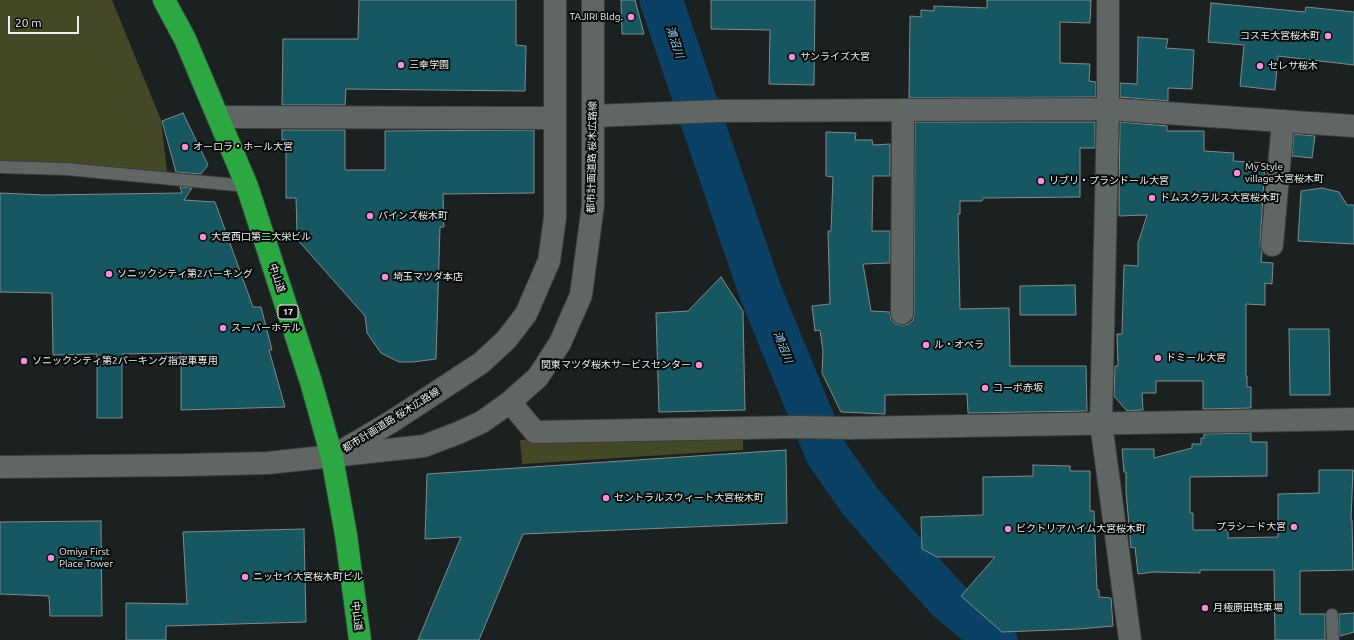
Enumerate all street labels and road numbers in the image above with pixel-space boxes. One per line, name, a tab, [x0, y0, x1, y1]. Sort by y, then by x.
street label: 都市計画道路 桜木広路線	[585, 101, 599, 213]
street label: 中山道	[267, 262, 287, 294]
road number: 17	[278, 305, 298, 319]
street label: 都市計画道路 桜木広路線	[340, 385, 442, 455]
street label: 中山道	[349, 600, 365, 632]

